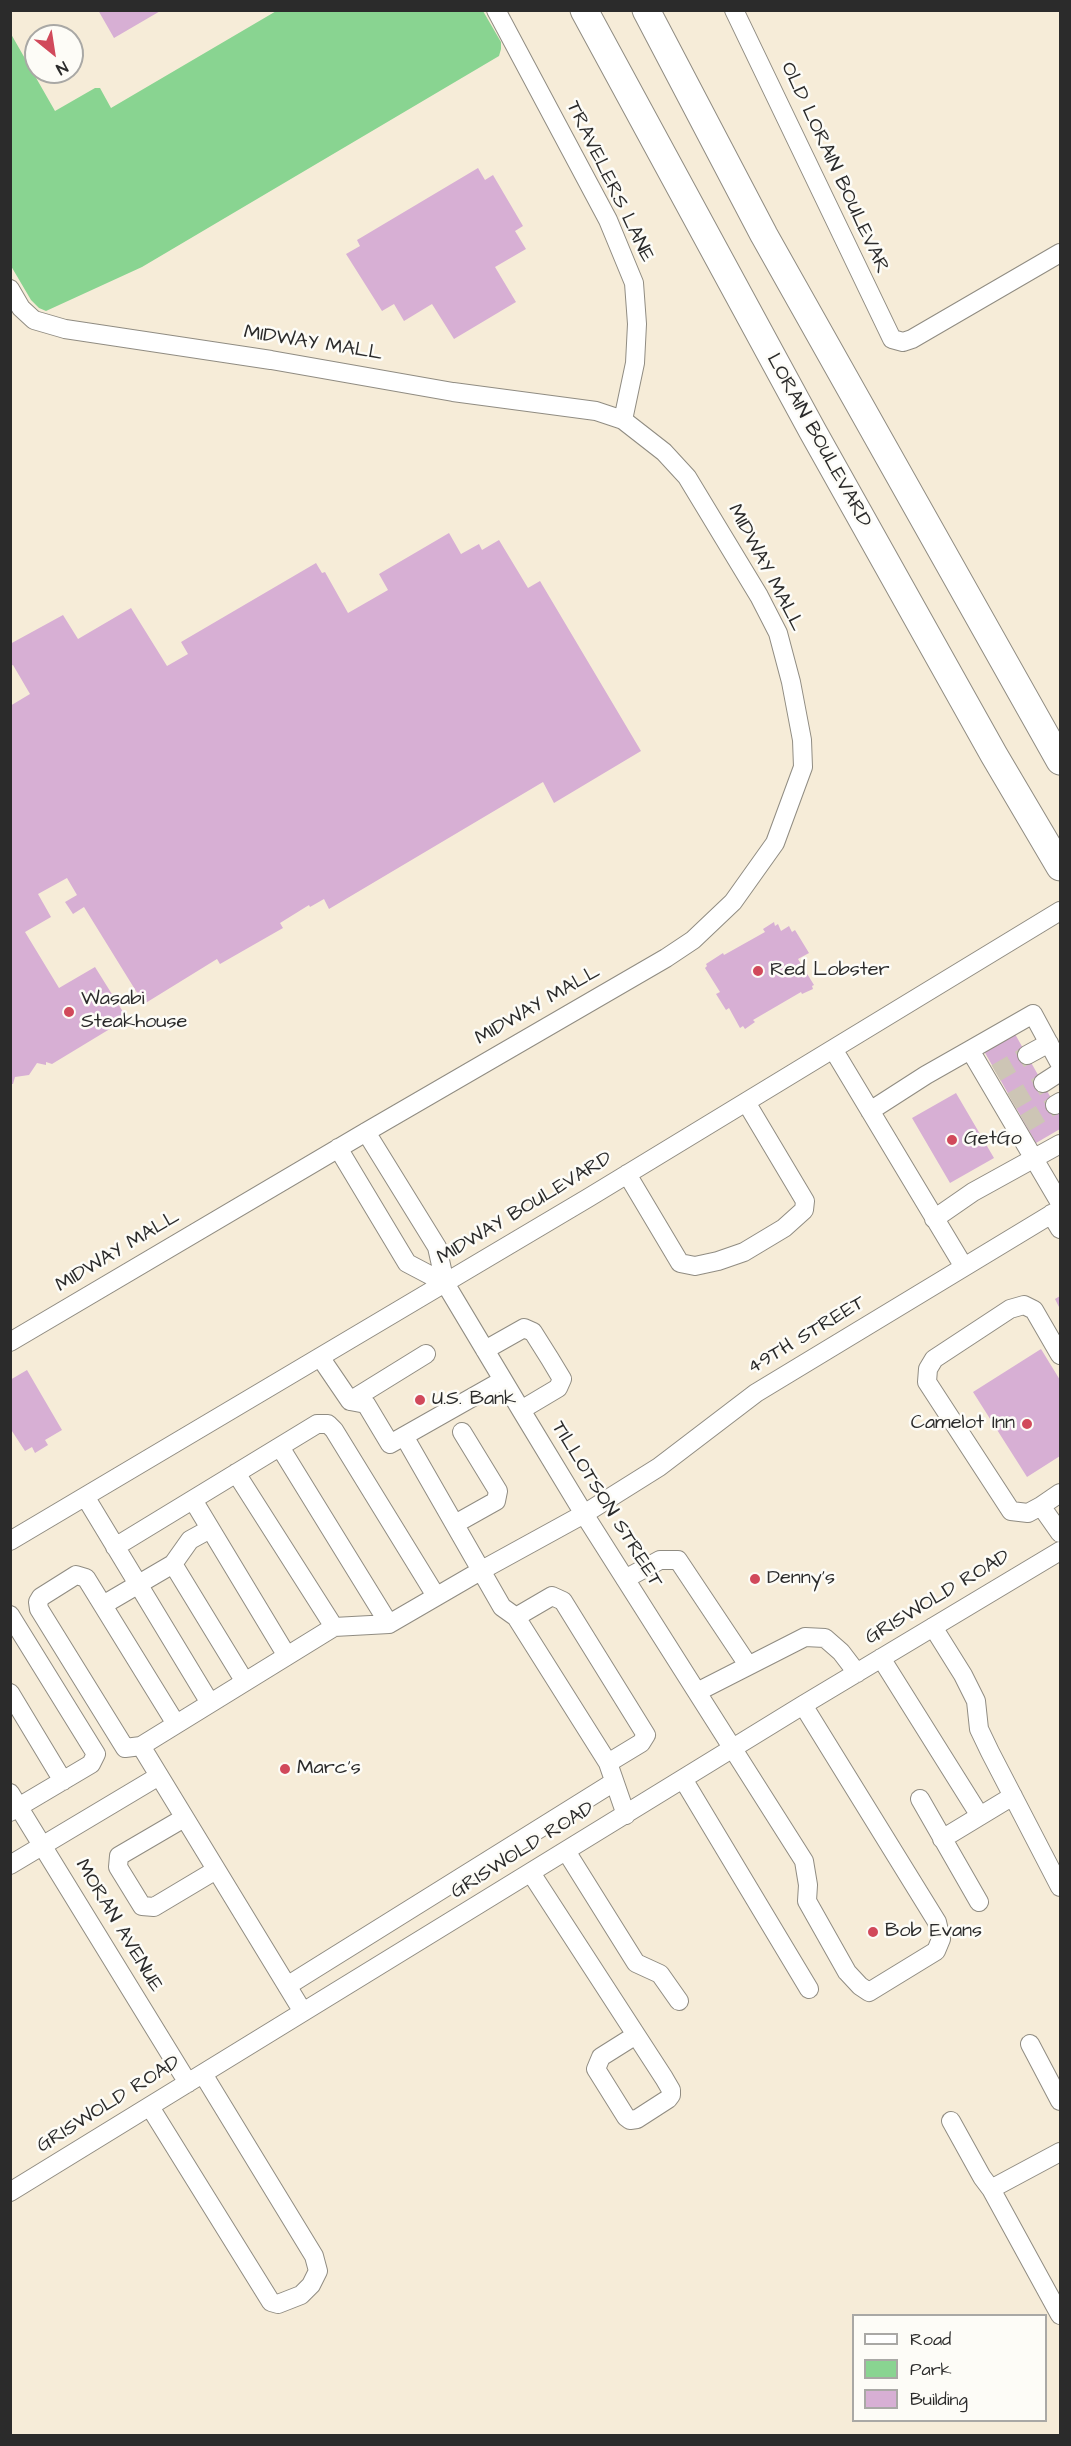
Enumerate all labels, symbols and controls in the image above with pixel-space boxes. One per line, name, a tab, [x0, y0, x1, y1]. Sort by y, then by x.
north arrow	[24, 24, 84, 84]
text: N	[52, 56, 72, 80]
street label: OLD LORAIN BOULEVAR	[774, 59, 894, 277]
street label: TRAVELERS LANE	[560, 98, 658, 266]
street label: MIDWAY MALL	[242, 321, 384, 367]
street label: LORAIN BOULEVARD	[760, 350, 876, 532]
street label: MIDWAY MALL	[722, 501, 808, 635]
place label: Red Lobster	[770, 959, 890, 983]
street label: MIDWAY MALL	[471, 961, 605, 1051]
marker: Red Lobster	[751, 964, 765, 978]
place label: Wasabi Steakhouse	[81, 988, 187, 1035]
marker: Wasabi Steakhouse	[62, 1005, 76, 1019]
place label: GetGo	[964, 1128, 1022, 1152]
marker: GetGo	[945, 1133, 959, 1147]
street label: MIDWAY BOULEVARD	[433, 1147, 617, 1271]
street label: MIDWAY MALL	[52, 1206, 184, 1298]
street label: 49TH STREET	[744, 1291, 870, 1381]
place label: U.S. Bank	[432, 1388, 516, 1412]
marker: U.S. Bank	[413, 1393, 427, 1407]
place label: Camelot Inn	[911, 1412, 1015, 1436]
street label: TILLOTSON STREET	[545, 1417, 667, 1593]
marker: Camelot Inn	[1020, 1417, 1034, 1431]
street label: GRISWOLD ROAD	[861, 1545, 1015, 1651]
place label: Denny's	[767, 1567, 835, 1591]
marker: Denny's	[748, 1572, 762, 1586]
place label: Marc's	[297, 1757, 361, 1781]
marker: Marc's	[278, 1762, 292, 1776]
street label: GRISWOLD ROAD	[447, 1797, 599, 1905]
street label: MORAN AVENUE	[69, 1855, 167, 1997]
place label: Bob Evans	[885, 1920, 982, 1944]
marker: Bob Evans	[866, 1925, 880, 1939]
street label: GRISWOLD ROAD	[33, 2051, 185, 2159]
legend	[852, 2314, 1047, 2422]
text: Road	[910, 2327, 951, 2352]
text: Park	[910, 2357, 952, 2382]
text: Building	[910, 2387, 968, 2412]

